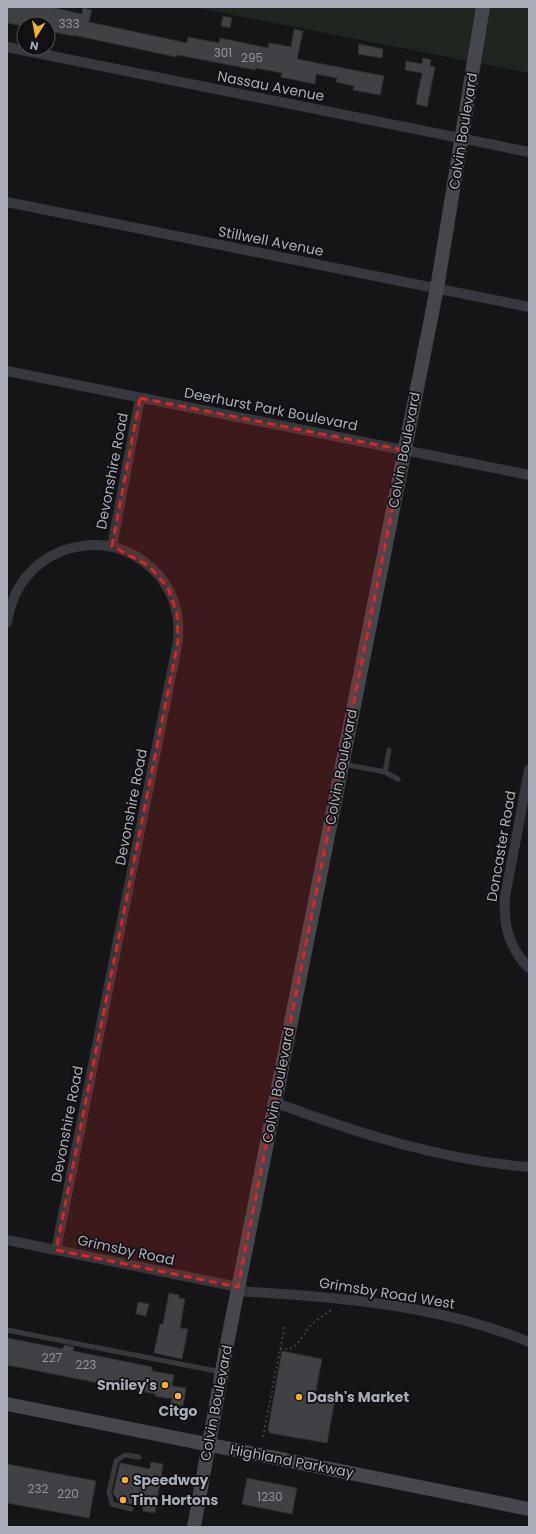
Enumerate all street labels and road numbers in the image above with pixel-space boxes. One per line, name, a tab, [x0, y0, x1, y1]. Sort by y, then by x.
street label: Nassau Avenue	[216, 66, 327, 106]
street label: Colvin Boulevard	[444, 71, 482, 191]
street label: Stillwell Avenue	[217, 221, 326, 261]
street label: Deerhurst Park Boulevard	[183, 382, 359, 436]
street label: Colvin Boulevard	[383, 390, 425, 510]
street label: Devonshire Road	[91, 411, 133, 531]
street label: Colvin Boulevard	[320, 707, 362, 827]
street label: Devonshire Road	[110, 747, 152, 867]
street label: Doncaster Road	[481, 789, 521, 903]
street label: Colvin Boulevard	[257, 1025, 299, 1145]
street label: Devonshire Road	[46, 1064, 88, 1184]
street label: Grimsby Road	[76, 1230, 176, 1270]
street label: Grimsby Road West	[318, 1272, 456, 1314]
street label: Colvin Boulevard	[195, 1343, 237, 1463]
street label: Highland Parkway	[229, 1439, 356, 1483]

